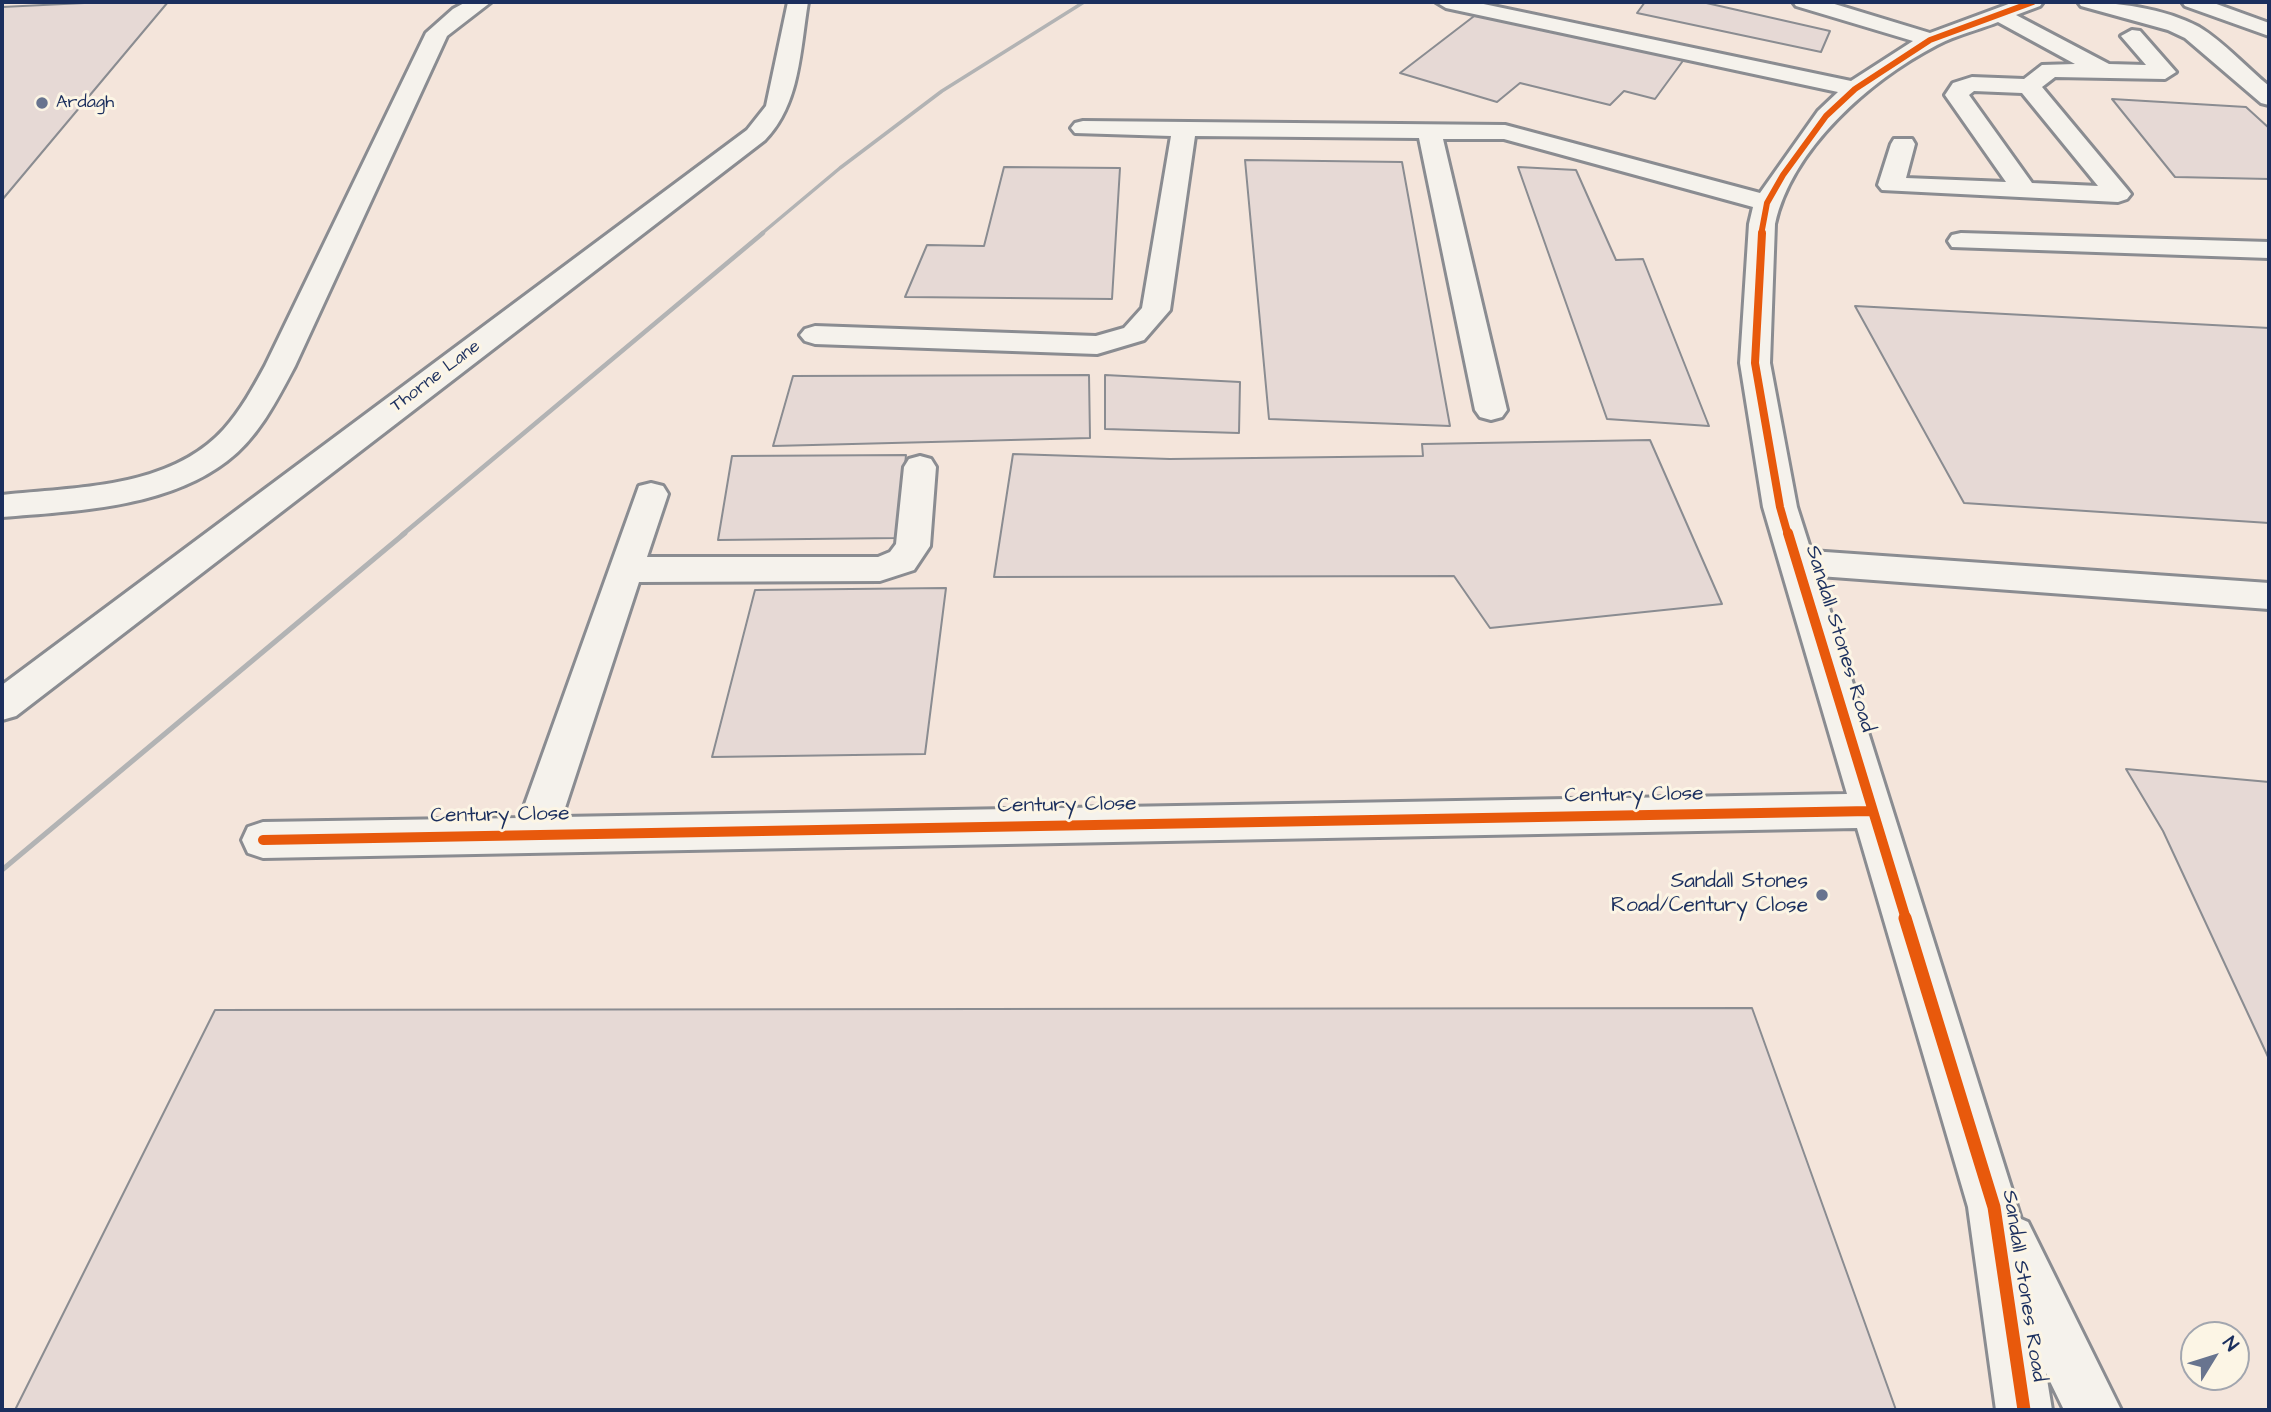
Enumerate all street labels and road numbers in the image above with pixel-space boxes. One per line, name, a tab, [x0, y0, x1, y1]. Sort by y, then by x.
street label: Thorne Lane	[387, 336, 485, 418]
street label: Sandall Stones Road	[1799, 543, 1879, 735]
street label: Century Close	[1564, 782, 1704, 810]
street label: Century Close	[997, 792, 1137, 820]
street label: Century Close	[430, 802, 570, 830]
street label: Sandall Stones Road	[1995, 1188, 2051, 1384]

